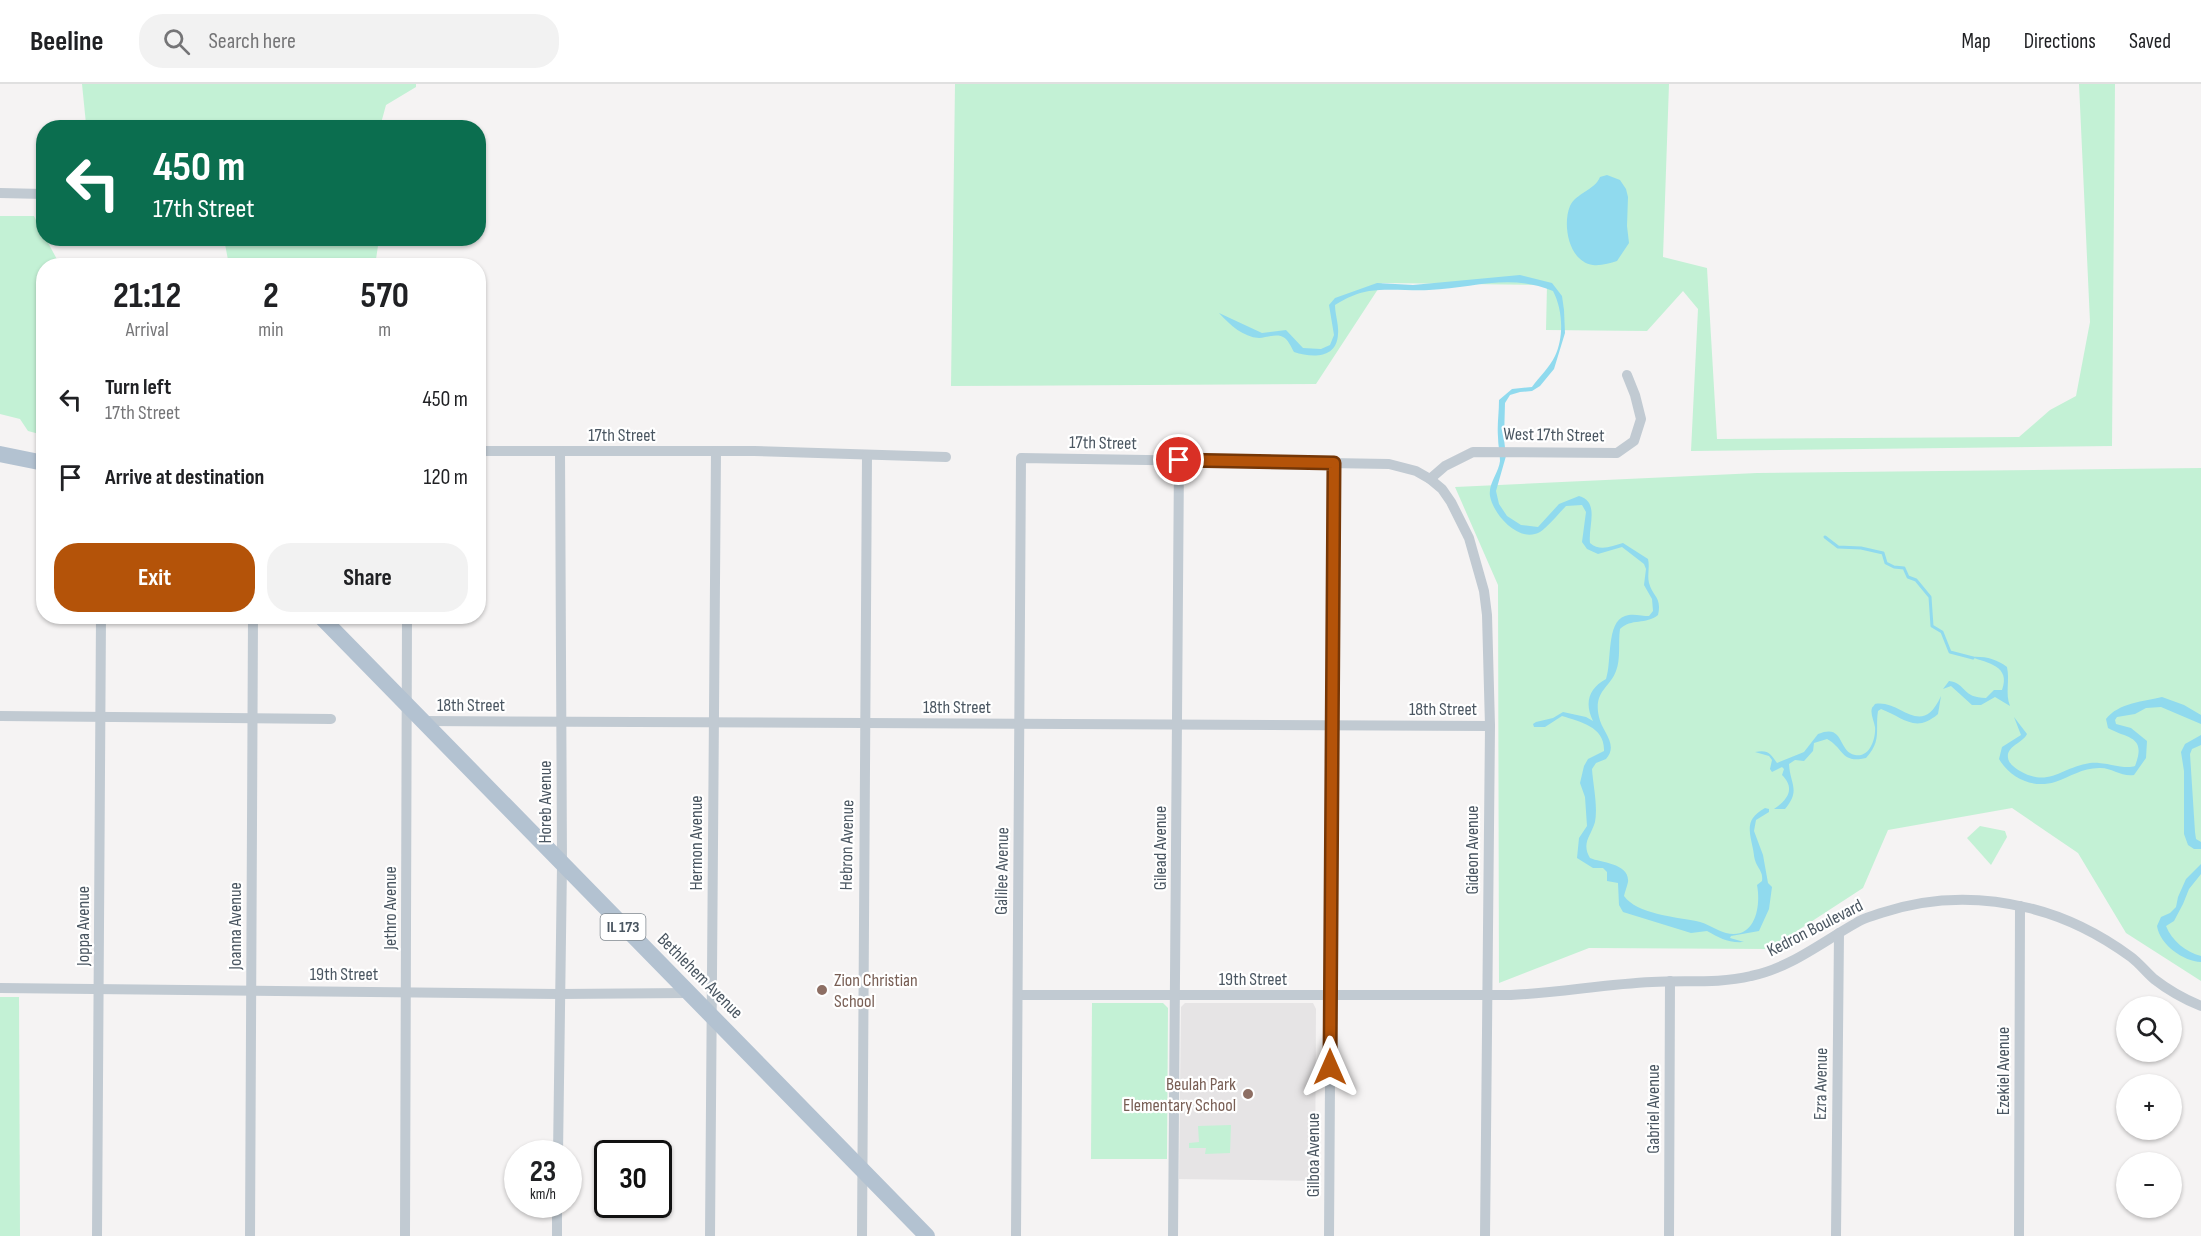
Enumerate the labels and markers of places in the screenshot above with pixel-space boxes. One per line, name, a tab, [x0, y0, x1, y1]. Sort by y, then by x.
pin	[1153, 434, 1204, 485]
place label: Zion Christian School	[834, 970, 918, 1012]
marker: Zion Christian School	[815, 983, 829, 997]
place label: Beulah Park Elementary School	[1123, 1074, 1236, 1116]
marker: Beulah Park Elementary School	[1241, 1087, 1255, 1101]

